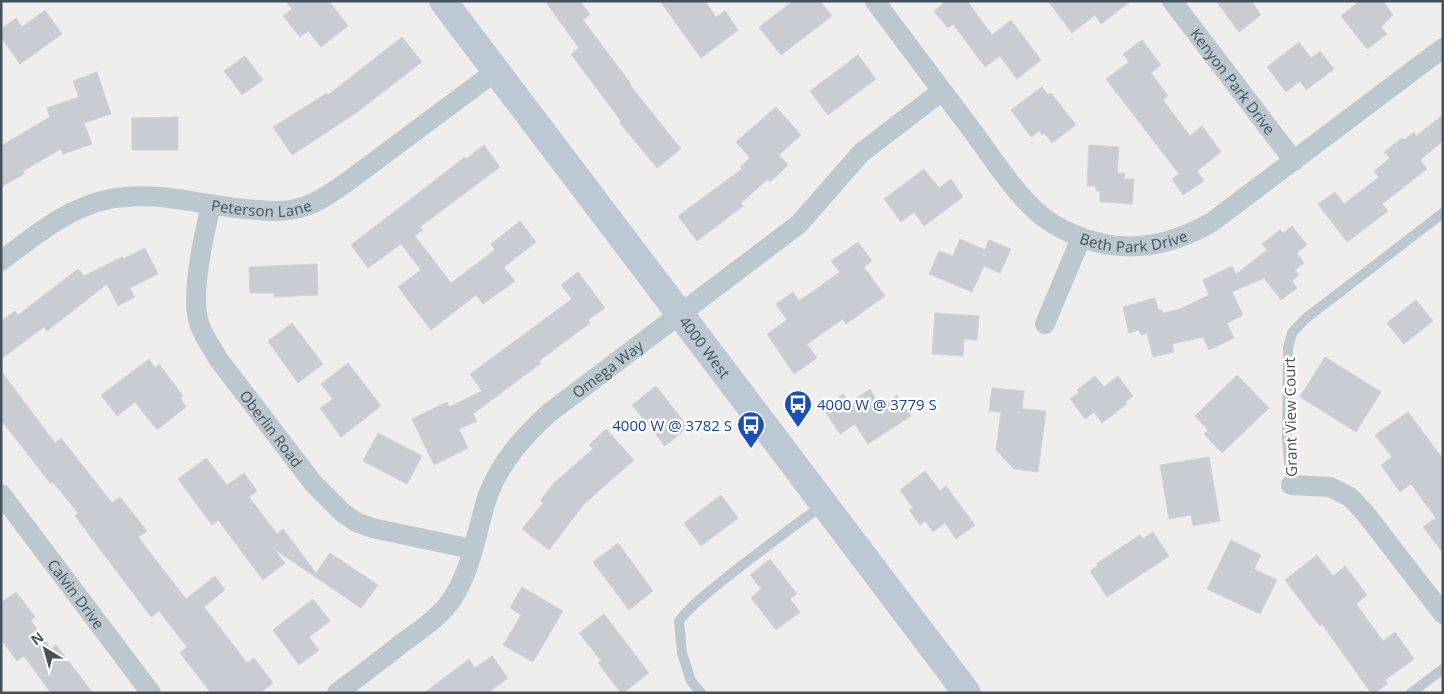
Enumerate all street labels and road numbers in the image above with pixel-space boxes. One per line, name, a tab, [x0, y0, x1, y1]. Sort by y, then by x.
street label: Kenyon Park Drive	[1186, 24, 1280, 138]
street label: Peterson Lane	[210, 195, 314, 221]
street label: Beth Park Drive	[1077, 225, 1190, 256]
street label: 4000 West	[675, 312, 735, 382]
street label: Omega Way	[568, 335, 647, 402]
street label: Grant View Court	[1279, 357, 1301, 477]
street label: Oberlin Road	[235, 386, 307, 471]
street label: Calvin Drive	[43, 555, 109, 633]

